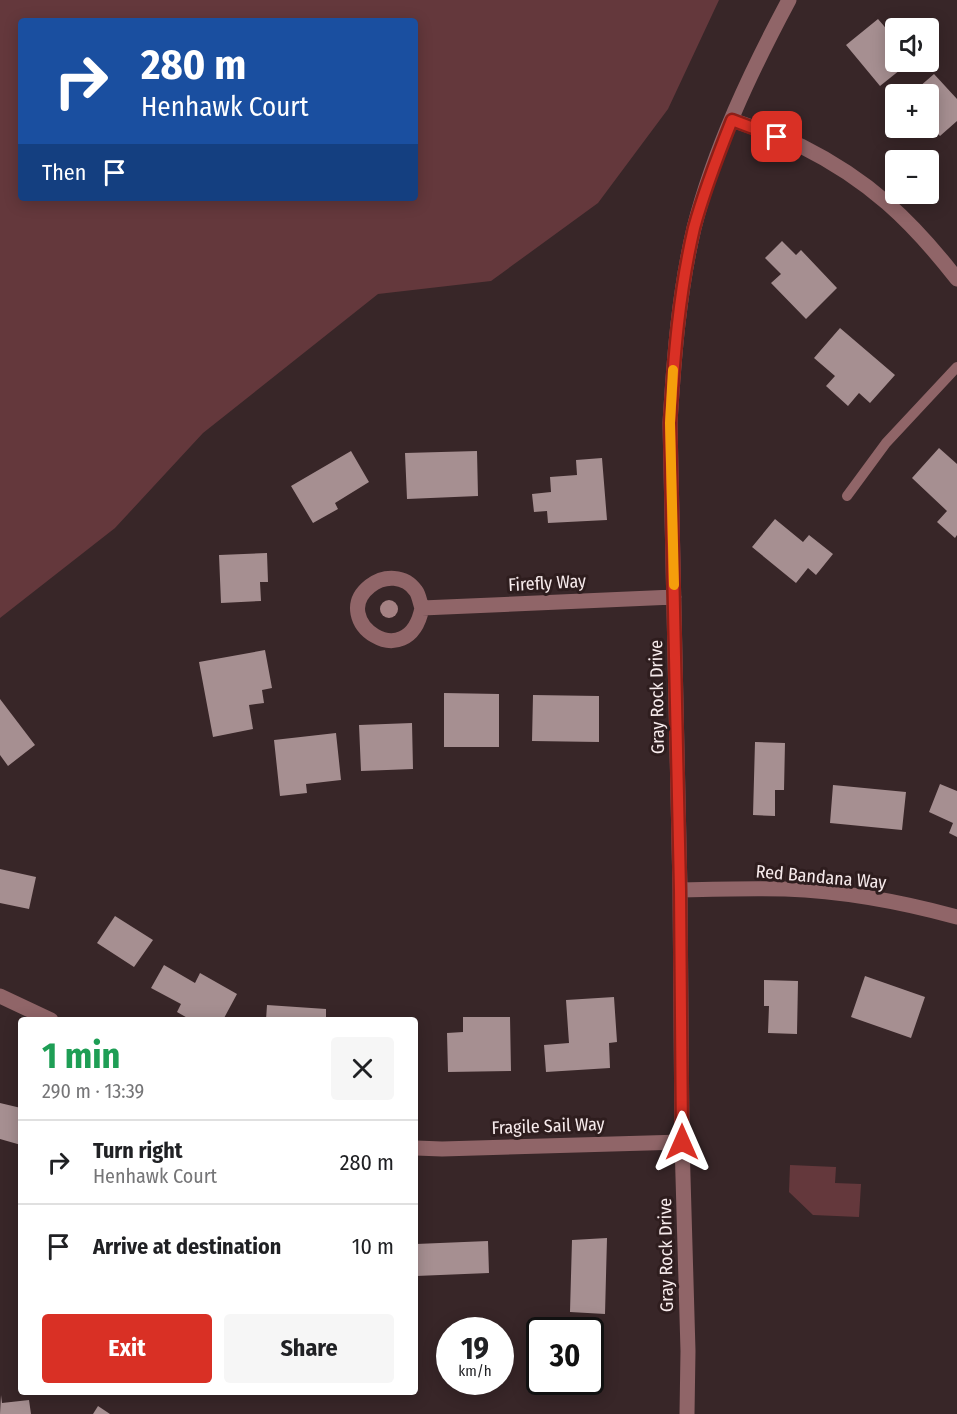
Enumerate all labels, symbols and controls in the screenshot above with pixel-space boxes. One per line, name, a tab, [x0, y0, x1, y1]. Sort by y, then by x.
map controls	[885, 18, 939, 204]
button: sound	[885, 18, 939, 72]
text: 280 m	[141, 40, 246, 90]
icon: right	[42, 42, 120, 120]
button: +	[885, 84, 939, 138]
text: Henhawk Court	[141, 91, 309, 123]
pin	[751, 111, 802, 162]
icon: arrive	[760, 120, 793, 153]
button: −	[885, 150, 939, 204]
icon: arrive	[98, 156, 131, 189]
text: Then	[42, 159, 86, 186]
street label: Firefly Way	[508, 570, 586, 596]
street label: Gray Rock Drive	[645, 640, 669, 754]
street label: Red Bandana Way	[755, 860, 887, 894]
text: 1 min	[42, 1034, 120, 1078]
button: close	[331, 1037, 394, 1100]
text: 290 m · 13:39	[42, 1079, 144, 1103]
position arrow	[650, 1110, 714, 1174]
street label: Fragile Sail Way	[491, 1113, 605, 1139]
text: Turn right	[93, 1137, 182, 1164]
icon: right	[42, 1146, 75, 1179]
text: 280 m	[340, 1149, 394, 1176]
text: Henhawk Court	[93, 1164, 217, 1188]
street label: Gray Rock Drive	[654, 1198, 678, 1312]
icon: arrive	[42, 1230, 75, 1263]
text: Arrive at destination	[93, 1233, 281, 1260]
text: 10 m	[352, 1233, 394, 1260]
button: Exit	[42, 1314, 212, 1383]
button: Share	[224, 1314, 394, 1383]
speed limit sign: 30	[526, 1317, 604, 1395]
text: 19	[461, 1331, 489, 1367]
text: km/h	[458, 1362, 492, 1380]

